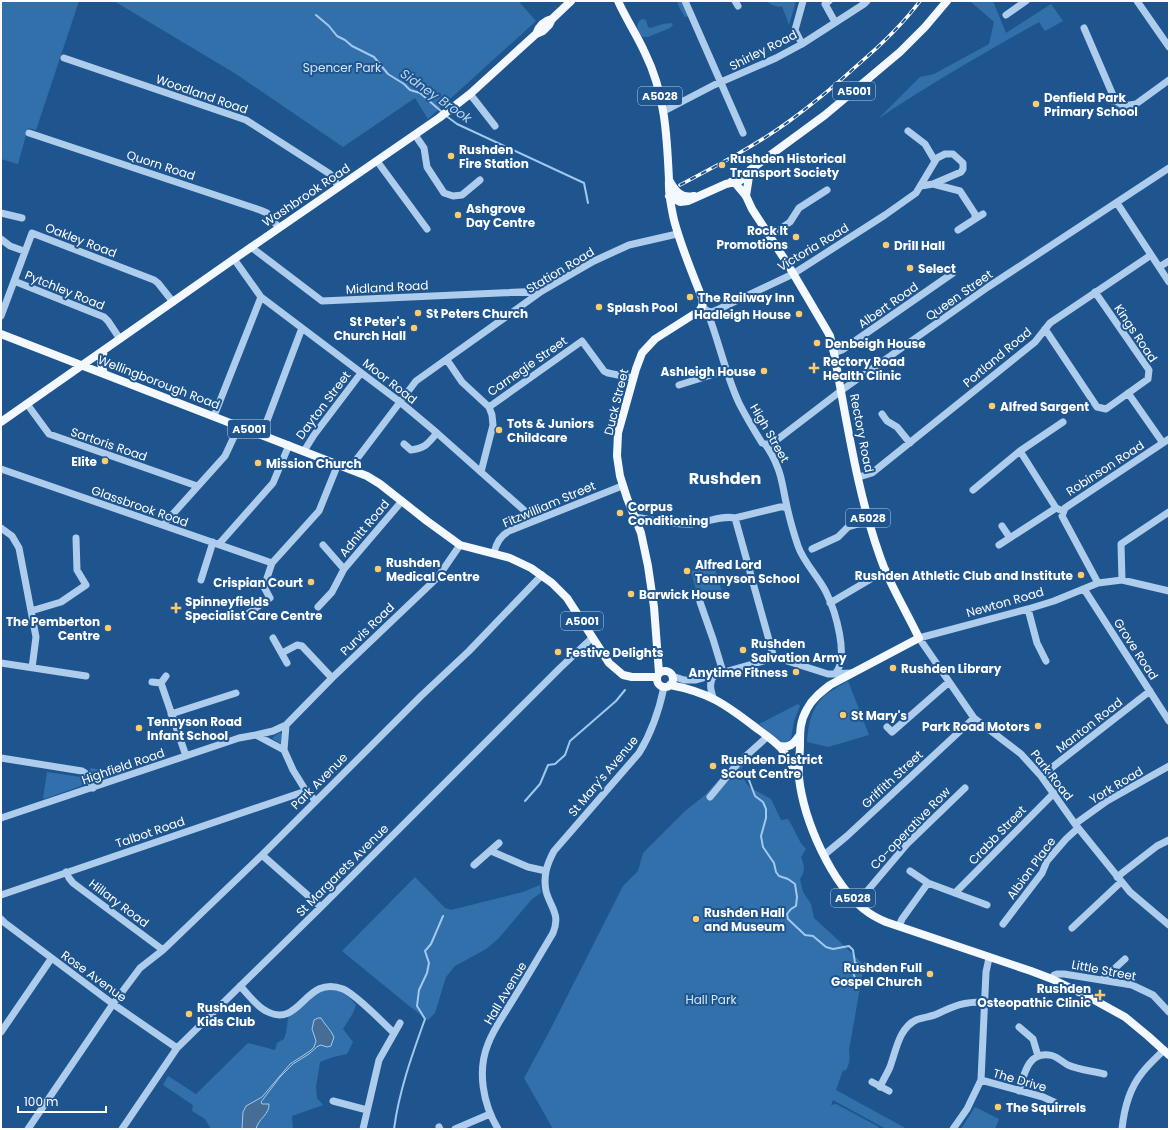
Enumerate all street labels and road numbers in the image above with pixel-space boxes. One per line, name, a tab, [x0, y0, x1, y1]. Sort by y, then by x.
street label: Shirley Road	[726, 26, 800, 74]
street label: Woodland Road	[154, 70, 250, 118]
road number: A5001	[833, 82, 875, 100]
road number: A5028	[638, 87, 682, 105]
street label: Quorn Road	[124, 146, 198, 184]
street label: Washbrook Road	[259, 159, 353, 231]
street label: Oakley Road	[43, 219, 119, 261]
street label: Victoria Road	[774, 219, 852, 275]
street label: Station Road	[523, 243, 597, 297]
street label: Pytchley Road	[23, 266, 107, 314]
street label: Queen Street	[922, 266, 996, 324]
street label: Midland Road	[345, 276, 429, 298]
street label: Albert Road	[855, 278, 921, 332]
street label: Kings Road	[1110, 301, 1162, 365]
street label: Portland Road	[959, 323, 1035, 391]
street label: Carnegie Street	[484, 332, 570, 400]
street label: Wellingborough Road	[95, 351, 223, 413]
street label: Moor Road	[359, 354, 421, 408]
street label: Dayton Street	[292, 367, 354, 443]
street label: Duck Street	[600, 367, 632, 437]
street label: Rectory Road	[846, 392, 878, 474]
street label: High Street	[746, 400, 794, 466]
road number: A5001	[228, 420, 270, 438]
street label: Sartoris Road	[69, 423, 149, 465]
street label: Robinson Road	[1063, 436, 1147, 500]
street label: Fitzwilliam Street	[500, 477, 598, 531]
street label: Glassbrook Road	[89, 481, 191, 531]
street label: Adnitt Road	[335, 496, 393, 560]
road number: A5028	[846, 509, 890, 527]
street label: Newton Road	[964, 583, 1046, 621]
street label: Purvis Road	[336, 599, 398, 659]
road number: A5001	[561, 612, 603, 630]
street label: Grove Road	[1110, 615, 1162, 683]
street label: Manton Road	[1052, 694, 1126, 756]
street label: St Mary's Avenue	[564, 732, 642, 820]
street label: Highfield Road	[79, 744, 167, 788]
street label: Griffith Street	[858, 746, 926, 812]
street label: Park Road	[1027, 746, 1077, 804]
street label: Park Avenue	[287, 749, 351, 813]
street label: York Road	[1086, 762, 1146, 808]
street label: Co-operative Row	[866, 783, 954, 873]
street label: Crabb Street	[964, 802, 1030, 868]
street label: Talbot Road	[113, 812, 187, 852]
street label: St Margarets Avenue	[292, 820, 392, 920]
street label: Albion Place	[1003, 833, 1059, 903]
street label: Hillary Road	[86, 875, 152, 931]
road number: A5028	[831, 889, 875, 907]
street label: Rose Avenue	[58, 947, 130, 1005]
street label: Little Street	[1070, 955, 1138, 985]
street label: Hall Avenue	[480, 958, 530, 1028]
street label: The Drive	[991, 1064, 1049, 1096]

